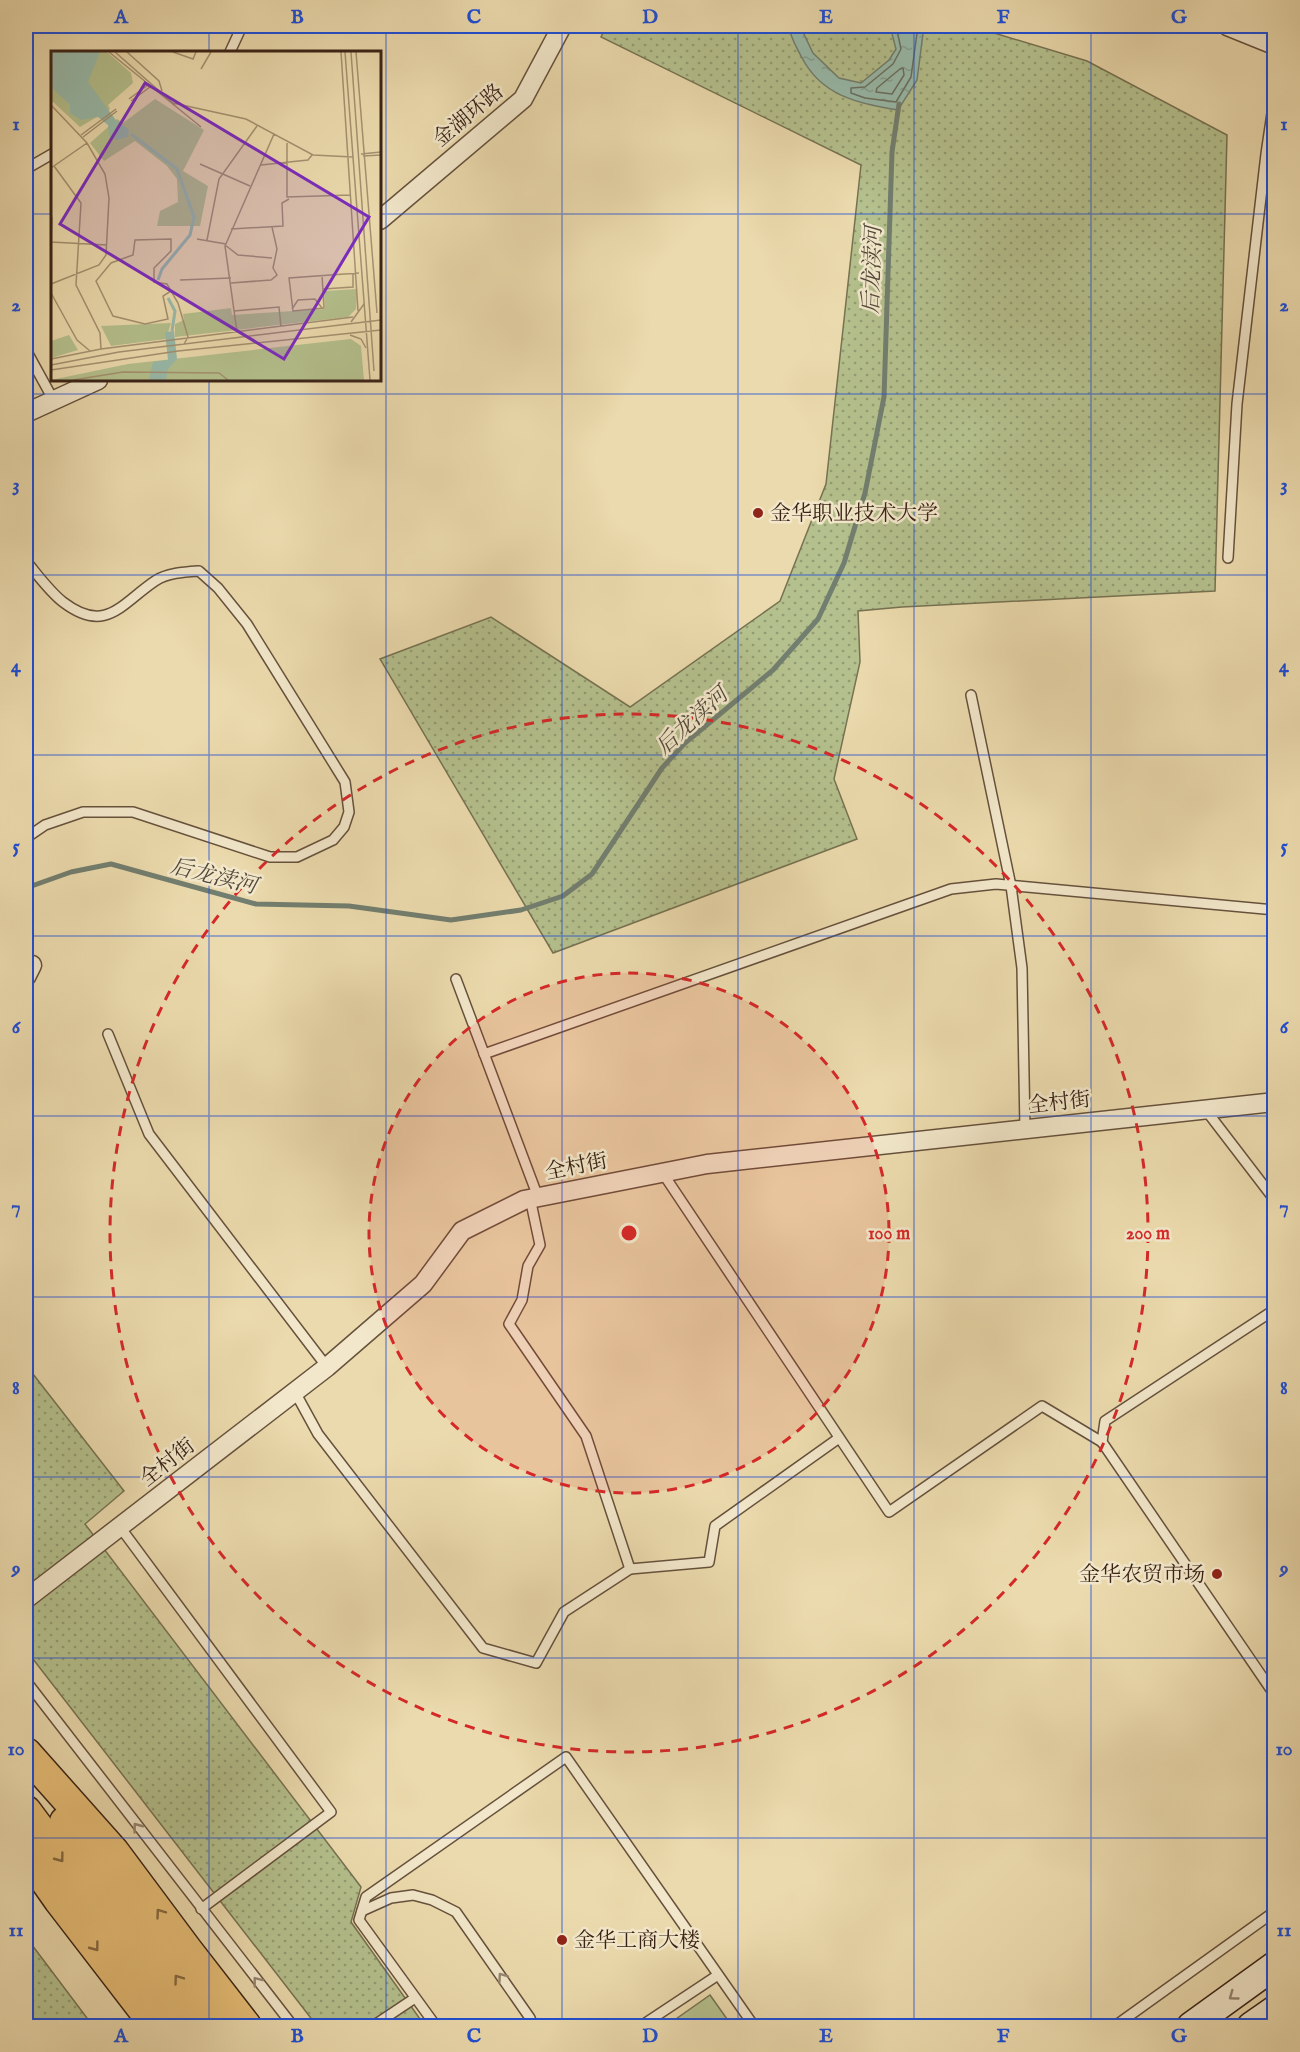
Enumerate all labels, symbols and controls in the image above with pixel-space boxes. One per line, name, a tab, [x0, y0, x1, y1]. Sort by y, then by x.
text: A	[113, 5, 129, 30]
text: B	[290, 5, 304, 30]
text: C	[467, 5, 481, 30]
text: D	[642, 5, 658, 30]
text: E	[819, 5, 833, 30]
text: F	[997, 5, 1010, 30]
text: G	[1171, 5, 1188, 30]
inset map	[51, 51, 381, 381]
street label: 金湖环路	[428, 79, 510, 153]
text: 1	[12, 112, 20, 137]
text: 1	[1280, 112, 1288, 137]
water label: 后龙渎河	[857, 222, 889, 315]
text: 2	[11, 293, 21, 318]
text: 2	[1279, 293, 1289, 318]
text: 3	[12, 473, 20, 498]
text: 3	[1280, 473, 1288, 498]
place label: 金华职业技术大学	[770, 501, 938, 528]
marker: 金华职业技术大学	[751, 506, 765, 520]
text: 4	[11, 654, 22, 679]
text: 4	[1279, 654, 1290, 679]
water label: 后龙渎河	[650, 679, 737, 761]
text: 5	[12, 834, 20, 859]
text: 5	[1280, 834, 1288, 859]
water label: 后龙渎河	[167, 853, 263, 902]
text: 6	[12, 1015, 22, 1040]
text: 6	[1280, 1015, 1290, 1040]
street label: 全村街	[1026, 1087, 1092, 1120]
street label: 全村街	[543, 1148, 610, 1187]
text: 7	[11, 1195, 21, 1220]
text: 7	[1279, 1195, 1289, 1220]
centre of rings	[619, 1223, 639, 1243]
text: 100 m	[868, 1223, 910, 1246]
text: 200 m	[1126, 1223, 1170, 1246]
text: 8	[12, 1376, 20, 1401]
text: 8	[1280, 1376, 1288, 1401]
street label: 全村街	[135, 1433, 201, 1493]
text: 9	[11, 1556, 21, 1581]
text: 9	[1279, 1556, 1289, 1581]
place label: 金华农贸市场	[1079, 1562, 1205, 1589]
marker: 金华农贸市场	[1210, 1567, 1224, 1581]
text: 10	[7, 1737, 25, 1762]
text: 10	[1275, 1737, 1293, 1762]
one-way arrow	[134, 1822, 145, 1833]
one-way arrow	[53, 1852, 64, 1863]
one-way arrow	[156, 1909, 167, 1920]
text: 11	[9, 1918, 23, 1943]
text: 11	[1277, 1918, 1291, 1943]
place label: 金华工商大楼	[574, 1928, 700, 1955]
marker: 金华工商大楼	[555, 1933, 569, 1947]
one-way arrow	[87, 1940, 98, 1951]
one-way arrow	[498, 1973, 509, 1984]
one-way arrow	[174, 1974, 185, 1985]
one-way arrow	[253, 1976, 264, 1987]
one-way arrow	[1228, 1989, 1239, 2000]
text: A	[113, 2024, 129, 2049]
text: B	[290, 2024, 304, 2049]
text: C	[467, 2024, 481, 2049]
text: D	[642, 2024, 658, 2049]
text: E	[819, 2024, 833, 2049]
text: F	[997, 2024, 1010, 2049]
text: G	[1171, 2024, 1188, 2049]

